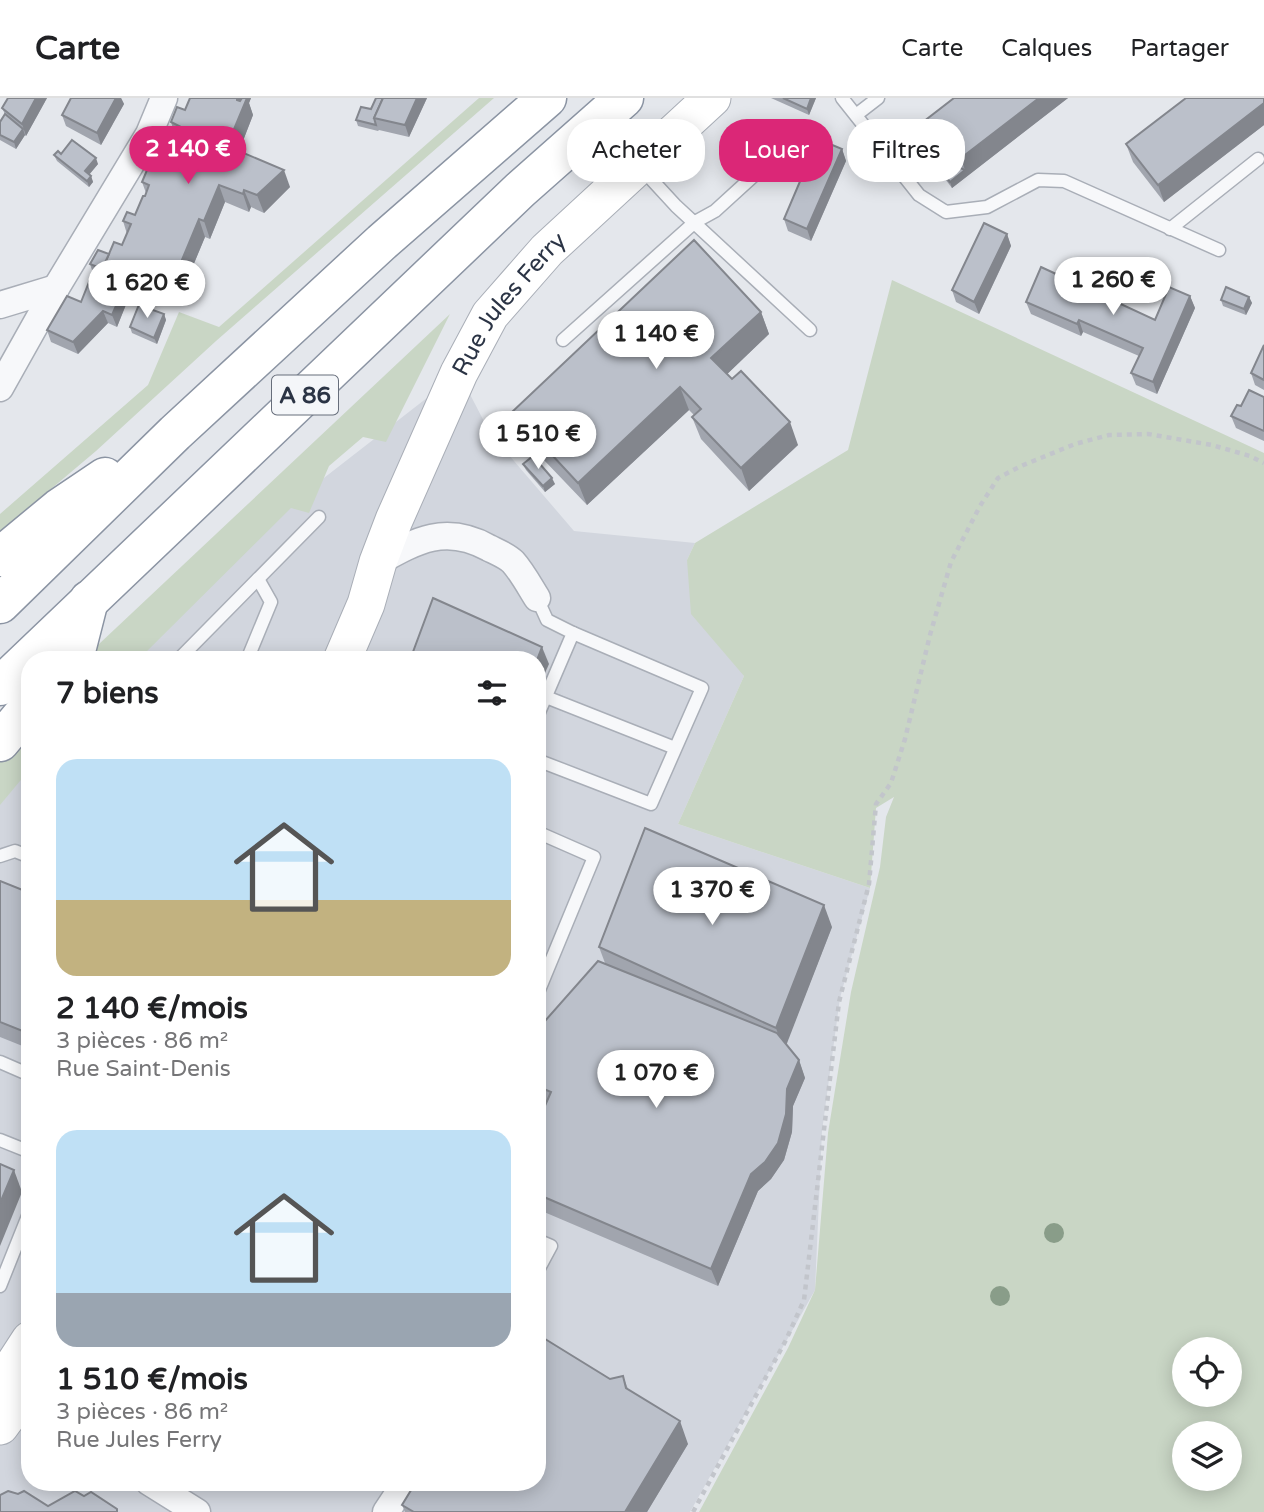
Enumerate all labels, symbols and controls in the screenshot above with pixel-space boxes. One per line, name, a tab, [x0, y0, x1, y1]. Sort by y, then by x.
text: Carte	[35, 29, 120, 68]
text: Carte	[901, 34, 963, 63]
text: Calques	[1001, 34, 1092, 63]
text: Partager	[1130, 34, 1229, 63]
chip: Acheter	[567, 119, 705, 182]
chip: Louer	[719, 119, 833, 182]
chip: Filtres	[847, 119, 965, 182]
pin: 2 140 €	[123, 126, 253, 186]
text: 2 140 €	[145, 135, 231, 163]
street label: Rue Jules Ferry	[446, 226, 572, 381]
pin: 1 260 €	[1048, 258, 1178, 317]
pin: 1 620 €	[82, 260, 212, 320]
text: 1 260 €	[1070, 266, 1156, 294]
text: 1 620 €	[104, 269, 190, 297]
pin: 1 140 €	[591, 312, 721, 371]
text: 1 140 €	[613, 320, 699, 348]
road number: A 86	[272, 376, 338, 414]
pin: 1 510 €	[473, 412, 603, 471]
text: 1 510 €	[495, 420, 581, 448]
icon: filters	[473, 674, 511, 712]
text: 7 biens	[56, 675, 159, 712]
icon: home	[221, 804, 347, 930]
pin: 1 370 €	[647, 868, 777, 927]
text: 1 370 €	[669, 876, 755, 904]
text: 2 140 €/mois	[56, 990, 248, 1027]
text: 3 pièces · 86 m²	[56, 1027, 228, 1055]
pin: 1 070 €	[591, 1051, 721, 1110]
text: Rue Saint-Denis	[56, 1055, 231, 1083]
text: 1 070 €	[613, 1059, 699, 1087]
icon: home	[221, 1175, 347, 1301]
map controls	[1172, 1337, 1242, 1491]
button: locate	[1172, 1337, 1242, 1407]
text: 1 510 €/mois	[56, 1361, 248, 1398]
text: 3 pièces · 86 m²	[56, 1398, 228, 1426]
button: layers	[1172, 1421, 1242, 1491]
text: Rue Jules Ferry	[56, 1426, 222, 1454]

